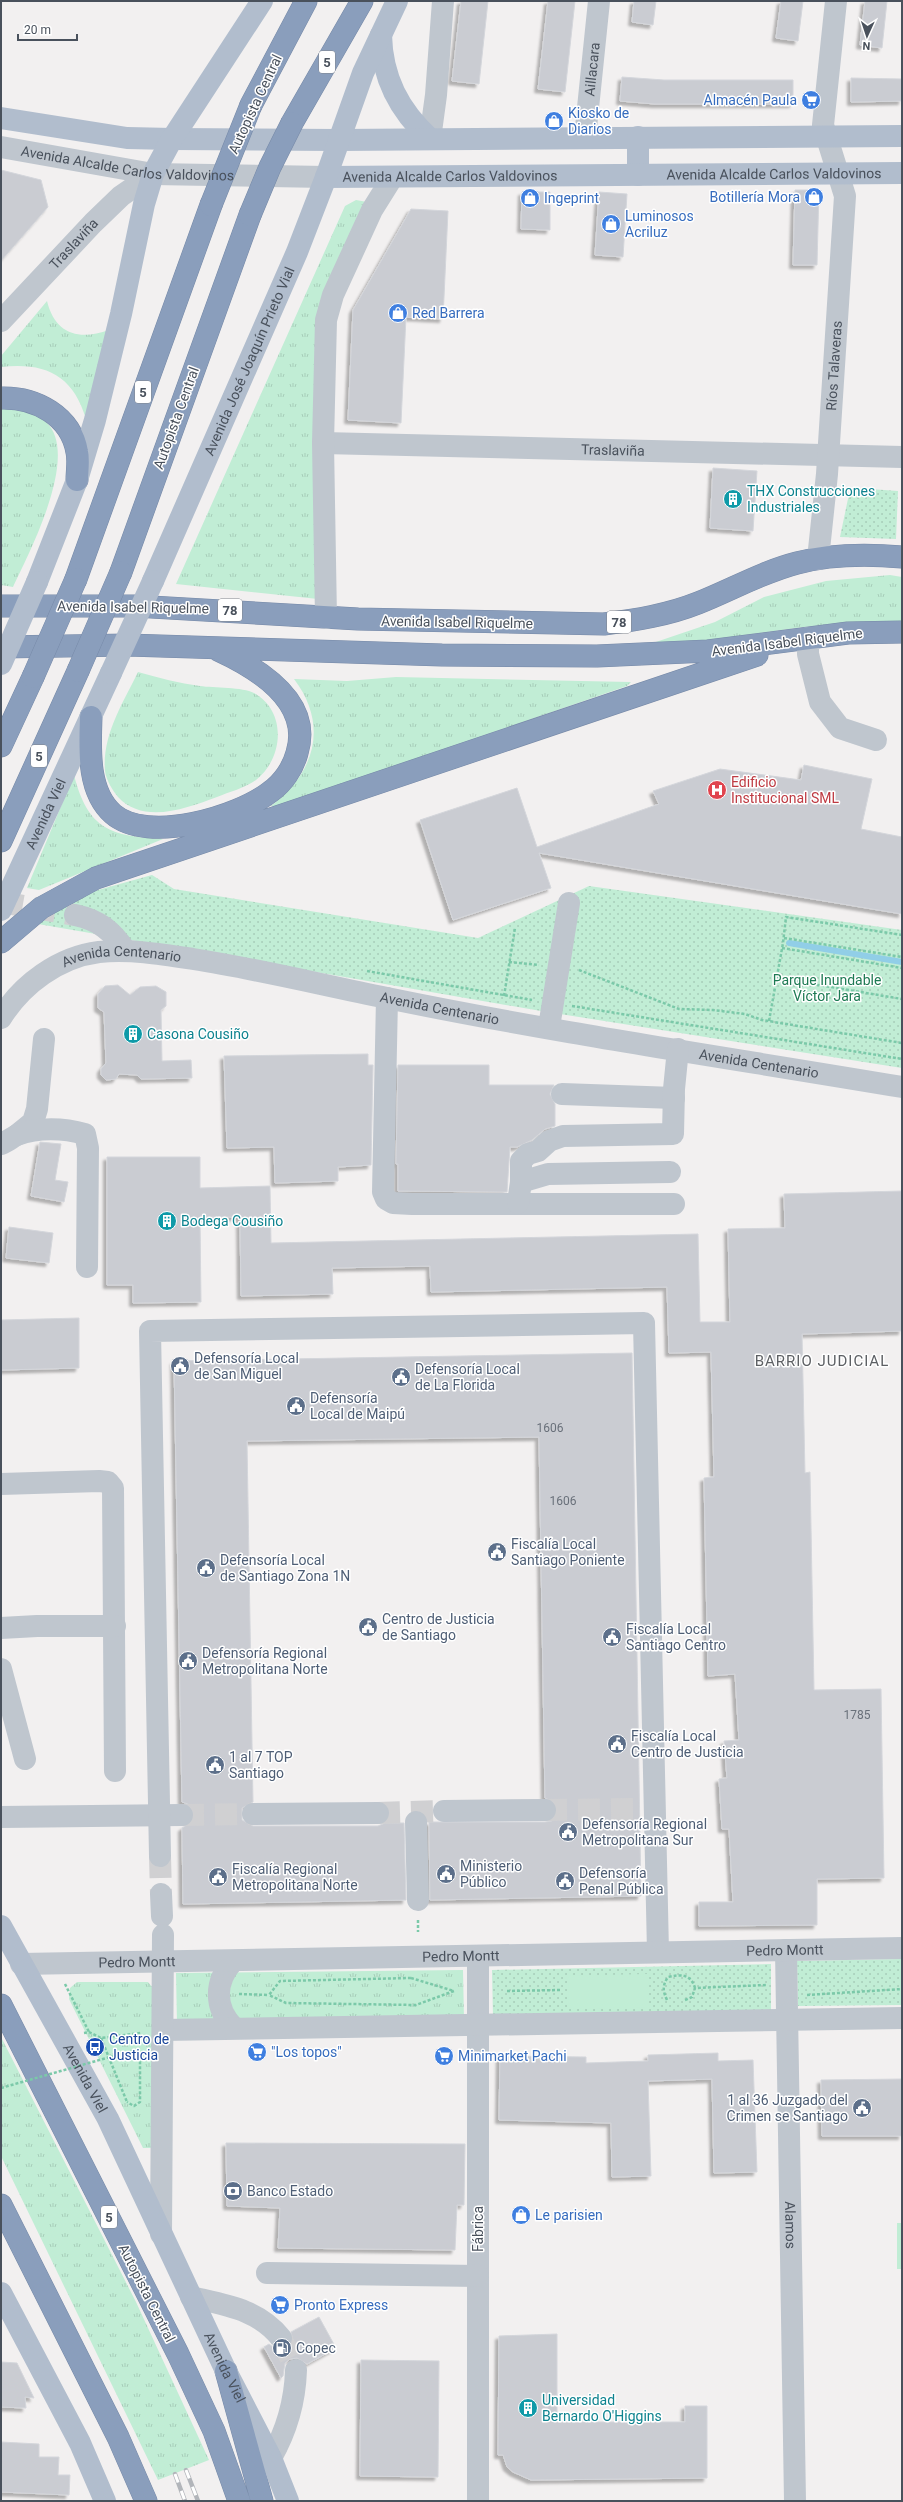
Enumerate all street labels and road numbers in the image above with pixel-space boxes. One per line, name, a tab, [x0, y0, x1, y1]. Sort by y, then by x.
street label: Aillacara	[581, 42, 603, 97]
road number: 5	[319, 51, 335, 73]
street label: Autopista Central	[225, 52, 285, 156]
street label: Avenida Alcalde Carlos Valdovinos	[20, 143, 234, 183]
street label: Avenida Alcalde Carlos Valdovinos	[666, 165, 882, 183]
street label: Avenida Alcalde Carlos Valdovinos	[342, 167, 558, 185]
street label: Traslaviña	[46, 215, 101, 272]
street label: Avenida José Joaquín Prieto Vial	[201, 264, 298, 458]
street label: Ríos Talaveras	[823, 320, 845, 411]
street label: Autopista Central	[150, 365, 202, 471]
road number: 5	[135, 381, 151, 403]
street label: Traslaviña	[581, 441, 645, 459]
street label: Avenida Isabel Riquelme	[57, 598, 209, 616]
road number: 78	[218, 599, 242, 621]
road number: 78	[607, 611, 631, 633]
street label: Avenida Isabel Riquelme	[381, 613, 533, 631]
street label: Avenida Isabel Riquelme	[711, 625, 863, 659]
road number: 5	[31, 745, 47, 767]
street label: Avenida Viel	[22, 776, 69, 852]
street label: Avenida Centenario	[59, 943, 182, 970]
street label: Avenida Centenario	[379, 989, 500, 1028]
street label: Avenida Centenario	[698, 1046, 820, 1081]
street label: Pedro Montt	[746, 1941, 824, 1959]
street label: Pedro Montt	[422, 1947, 500, 1965]
street label: Pedro Montt	[98, 1953, 176, 1971]
street label: Avenida Viel	[60, 2041, 111, 2115]
street label: Alamos	[782, 2201, 799, 2249]
road number: 5	[101, 2206, 117, 2228]
street label: Fábrica	[470, 2206, 486, 2252]
street label: Autopista Central	[115, 2241, 179, 2345]
street label: Avenida Viel	[201, 2330, 249, 2405]

